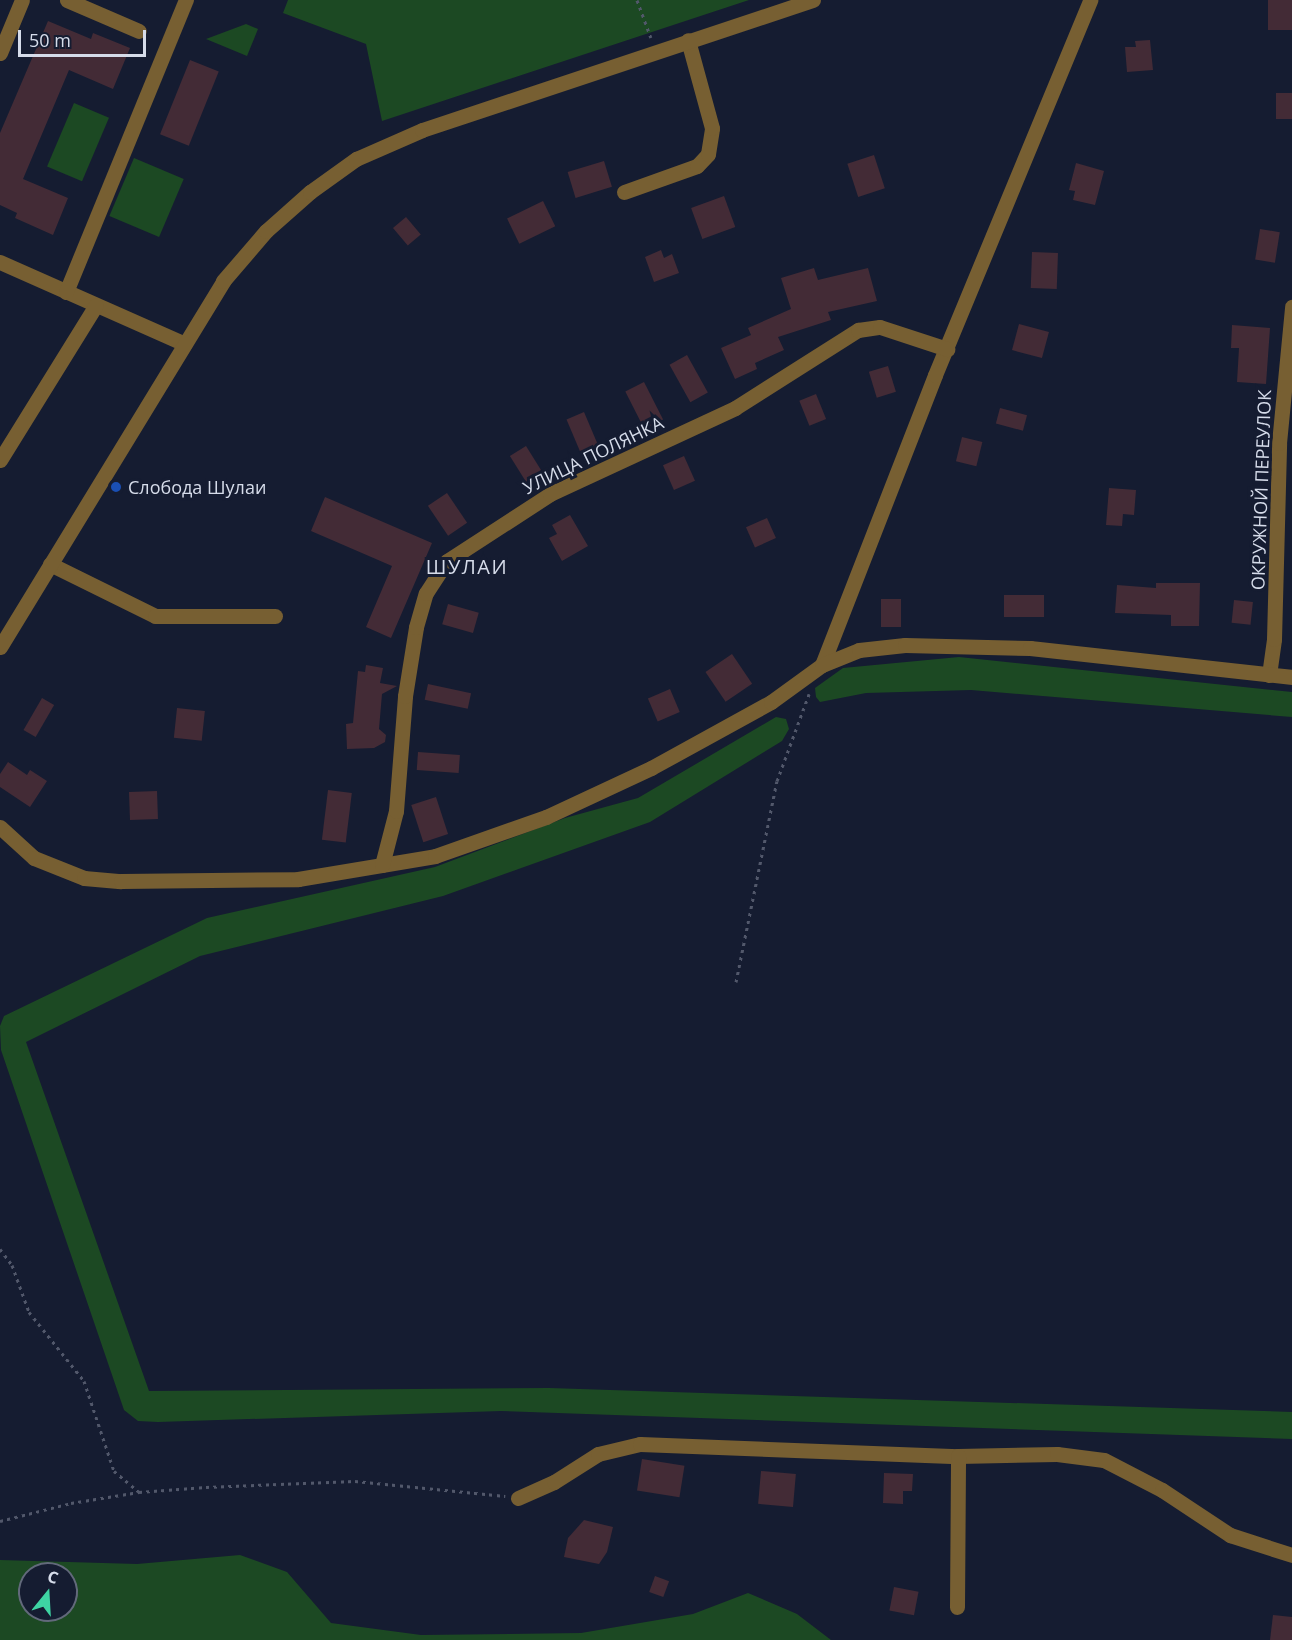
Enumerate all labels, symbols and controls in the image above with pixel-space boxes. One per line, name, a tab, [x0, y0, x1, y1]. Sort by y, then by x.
scale bar	[21, 18, 148, 56]
text: 50 m	[29, 28, 71, 52]
street label: ОКРУЖНОЙ ПЕРЕУЛОК	[1247, 389, 1275, 591]
street label: УЛИЦА ПОЛЯНКА	[519, 412, 667, 498]
place label: Слобода Шулаи	[128, 476, 266, 498]
marker: Слобода Шулаи	[109, 480, 123, 494]
district label: ШУЛАИ	[426, 554, 508, 578]
north arrow	[18, 1562, 78, 1622]
text: С	[45, 1565, 61, 1589]

